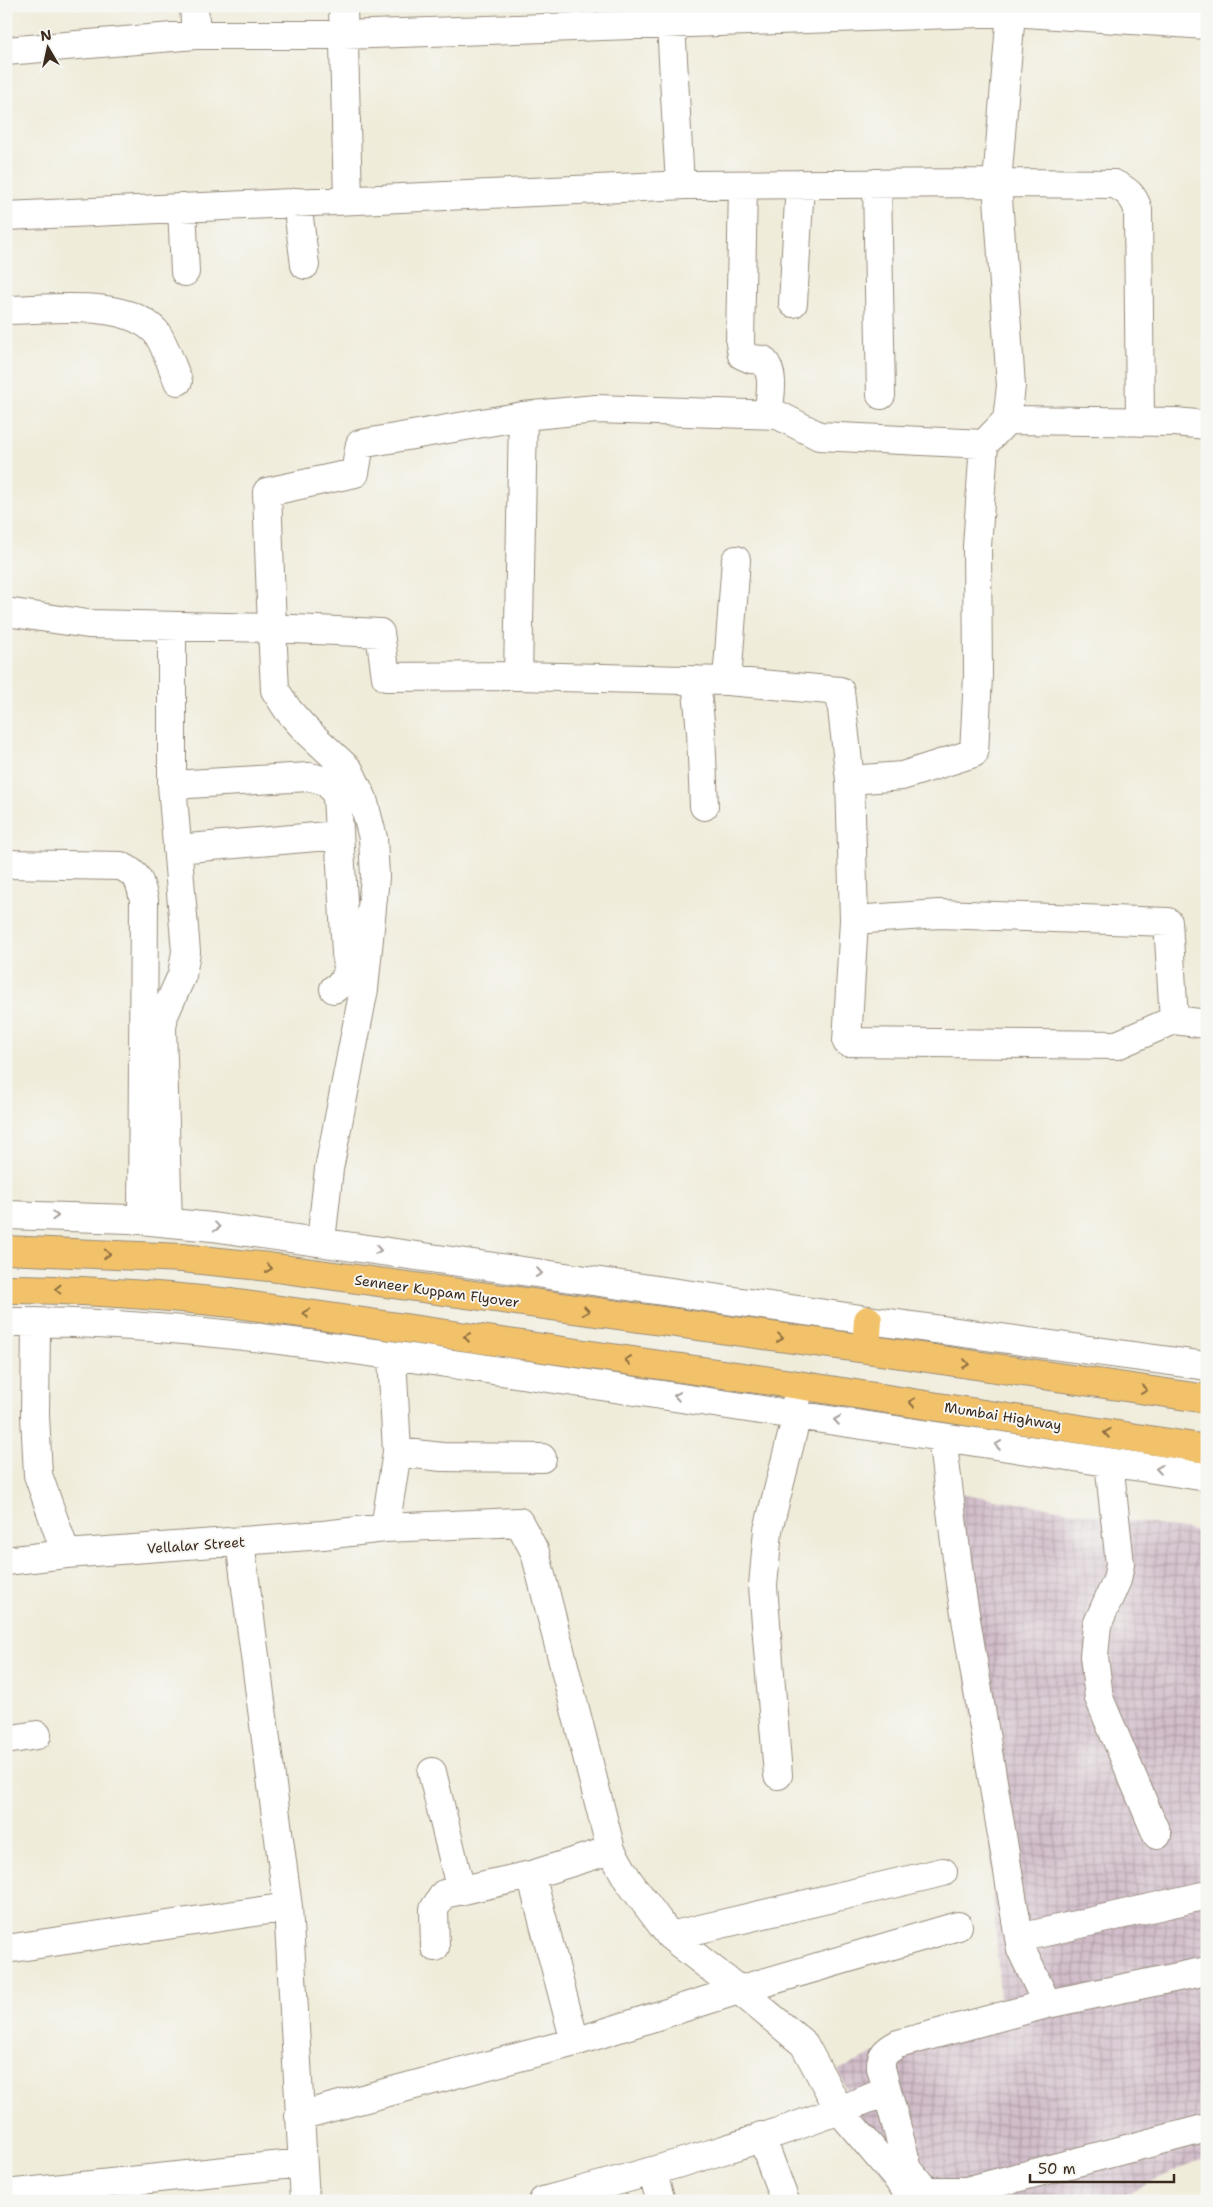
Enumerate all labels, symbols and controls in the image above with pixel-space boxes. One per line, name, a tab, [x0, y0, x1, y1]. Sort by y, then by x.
north arrow	[22, 22, 72, 72]
text: N	[39, 25, 53, 45]
one-way arrow	[52, 1211, 59, 1221]
one-way arrow	[213, 1222, 221, 1232]
one-way arrow	[374, 1244, 382, 1254]
one-way arrow	[104, 1248, 112, 1259]
one-way arrow	[265, 1262, 274, 1272]
one-way arrow	[535, 1267, 543, 1277]
street label: Senneer Kuppam Flyover	[353, 1271, 521, 1312]
one-way arrow	[53, 1284, 61, 1295]
one-way arrow	[582, 1306, 591, 1316]
one-way arrow	[302, 1309, 311, 1319]
one-way arrow	[463, 1332, 471, 1342]
one-way arrow	[776, 1332, 784, 1343]
one-way arrow	[623, 1356, 632, 1366]
one-way arrow	[963, 1358, 971, 1369]
one-way arrow	[1141, 1384, 1149, 1395]
one-way arrow	[672, 1392, 681, 1402]
one-way arrow	[907, 1398, 916, 1408]
street label: Mumbai Highway	[943, 1398, 1063, 1434]
one-way arrow	[833, 1416, 842, 1426]
one-way arrow	[1102, 1428, 1110, 1439]
one-way arrow	[993, 1441, 1002, 1451]
one-way arrow	[1154, 1465, 1163, 1475]
street label: Vellalar Street	[146, 1533, 246, 1557]
scale bar	[1030, 2152, 1174, 2184]
text: 50 m	[1038, 2159, 1076, 2179]

